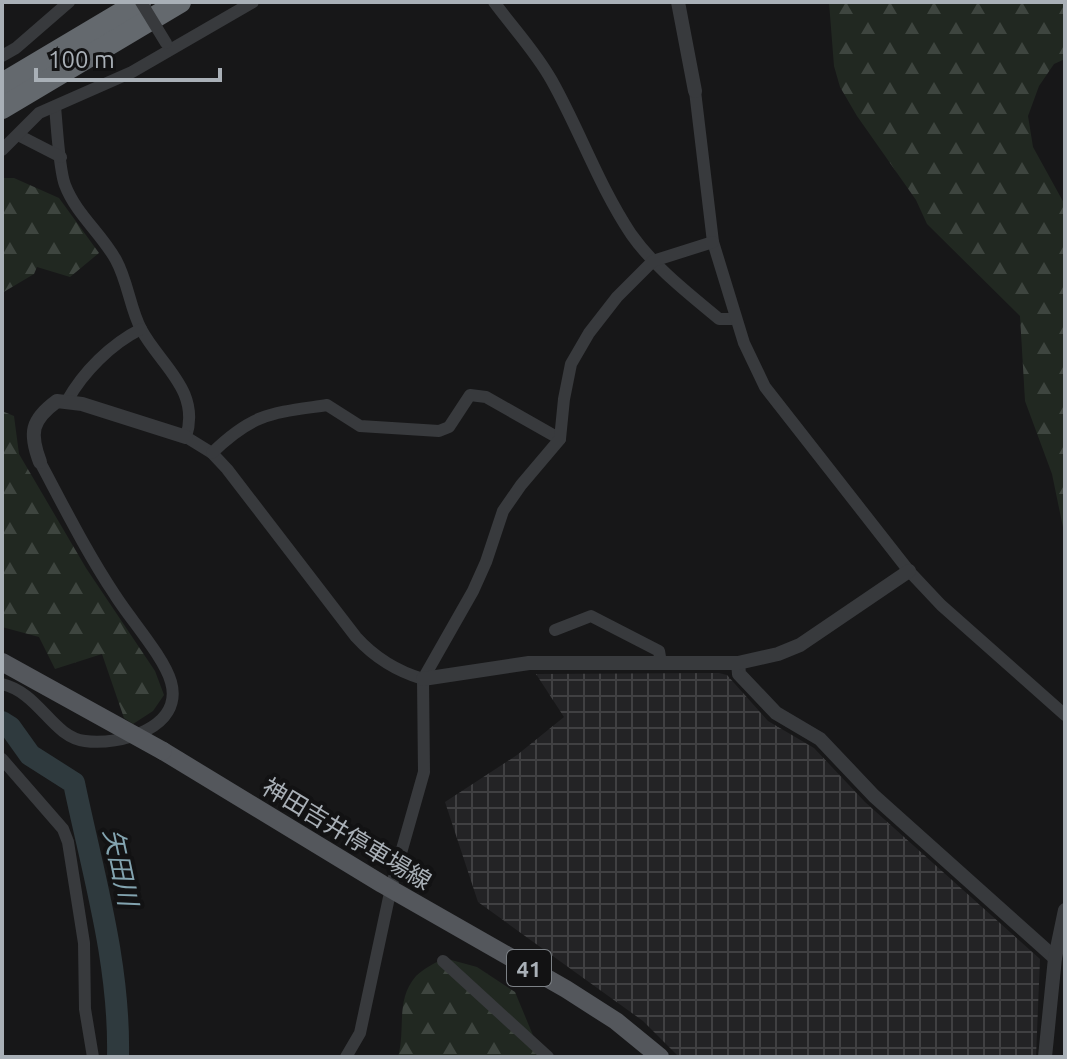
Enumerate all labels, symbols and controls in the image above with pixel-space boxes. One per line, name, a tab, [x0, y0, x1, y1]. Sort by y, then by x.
scale bar	[36, 32, 220, 82]
text: 100 m	[48, 46, 115, 73]
street label: 神田吉井停車場線	[258, 773, 436, 895]
water label: 矢田川	[99, 826, 144, 911]
road number: 41	[507, 950, 551, 986]

